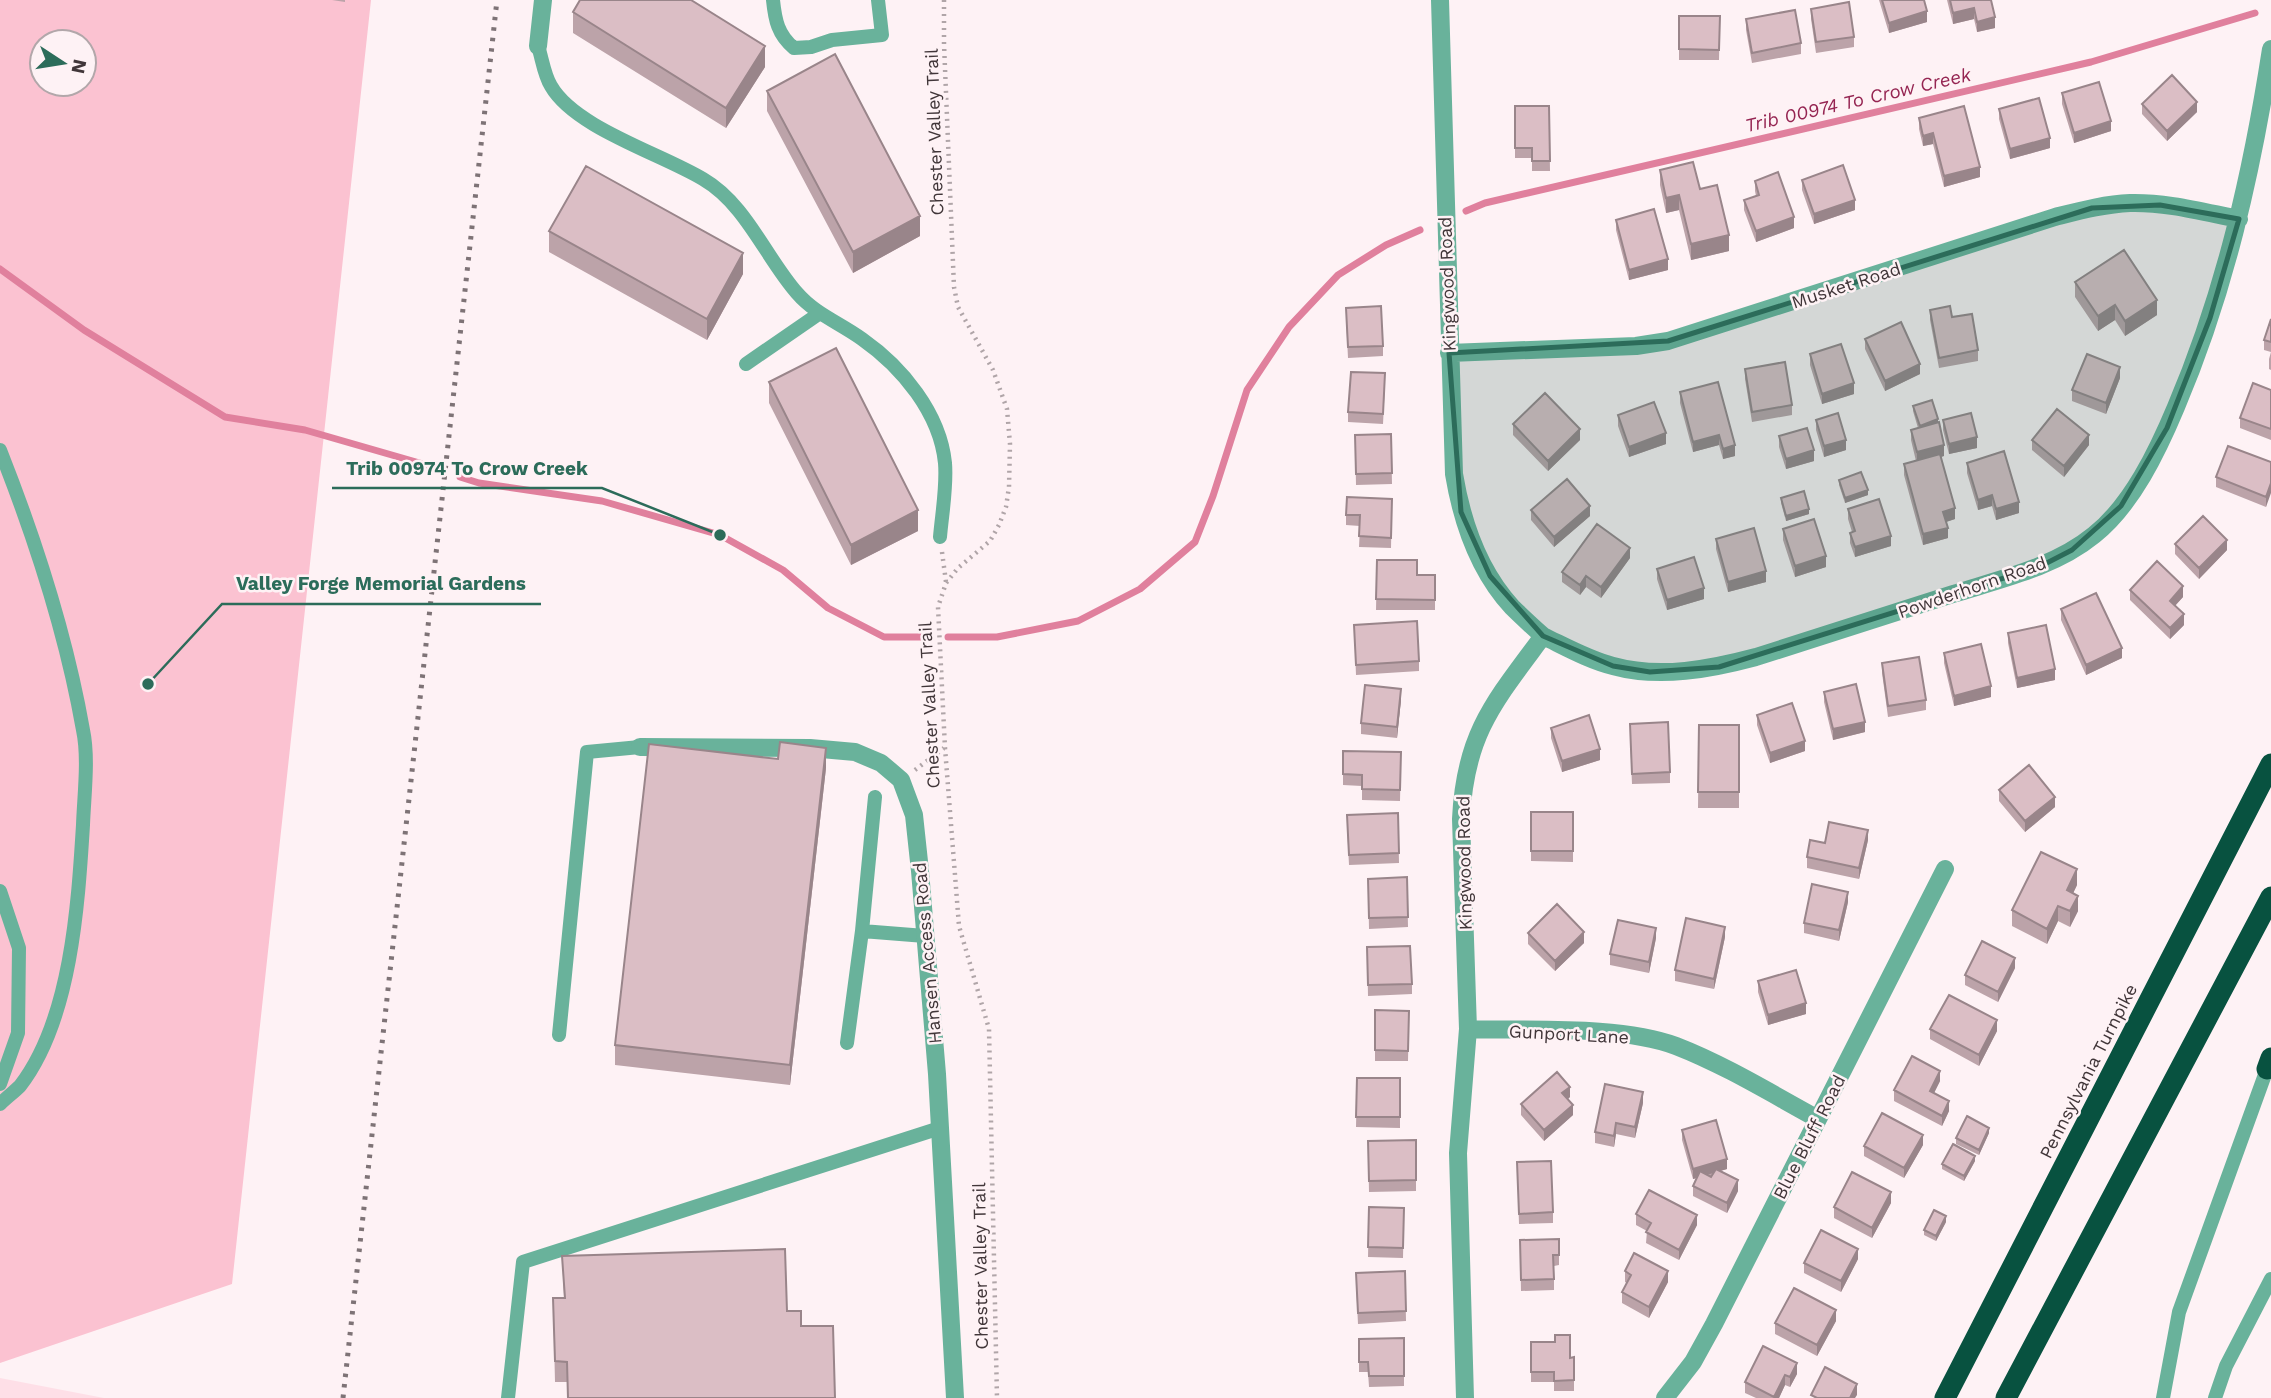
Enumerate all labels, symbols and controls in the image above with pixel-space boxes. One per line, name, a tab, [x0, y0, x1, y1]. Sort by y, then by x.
north arrow	[28, 28, 98, 98]
street label: Chester Valley Trail	[921, 48, 947, 216]
text: N	[66, 57, 92, 76]
water label: Trib 00974 To Crow Creek	[1743, 63, 1974, 137]
street label: Kingwood Road	[1434, 216, 1460, 352]
street label: Musket Road	[1789, 257, 1903, 313]
callout: Trib 00974 To Crow Creek	[332, 448, 602, 488]
text: Trib 00974 To Crow Creek	[346, 457, 588, 480]
street label: Powderhorn Road	[1895, 552, 2049, 622]
callout: Valley Forge Memorial Gardens	[222, 564, 541, 604]
text: Valley Forge Memorial Gardens	[236, 572, 526, 595]
street label: Chester Valley Trail	[914, 620, 944, 789]
street label: Kingwood Road	[1452, 795, 1476, 931]
street label: Hansen Access Road	[909, 861, 945, 1045]
street label: Pennsylvania Turnpike	[2035, 980, 2141, 1162]
street label: Gunport Lane	[1508, 1020, 1630, 1048]
street label: Blue Bluff Road	[1769, 1071, 1849, 1203]
street label: Chester Valley Trail	[968, 1182, 992, 1350]

